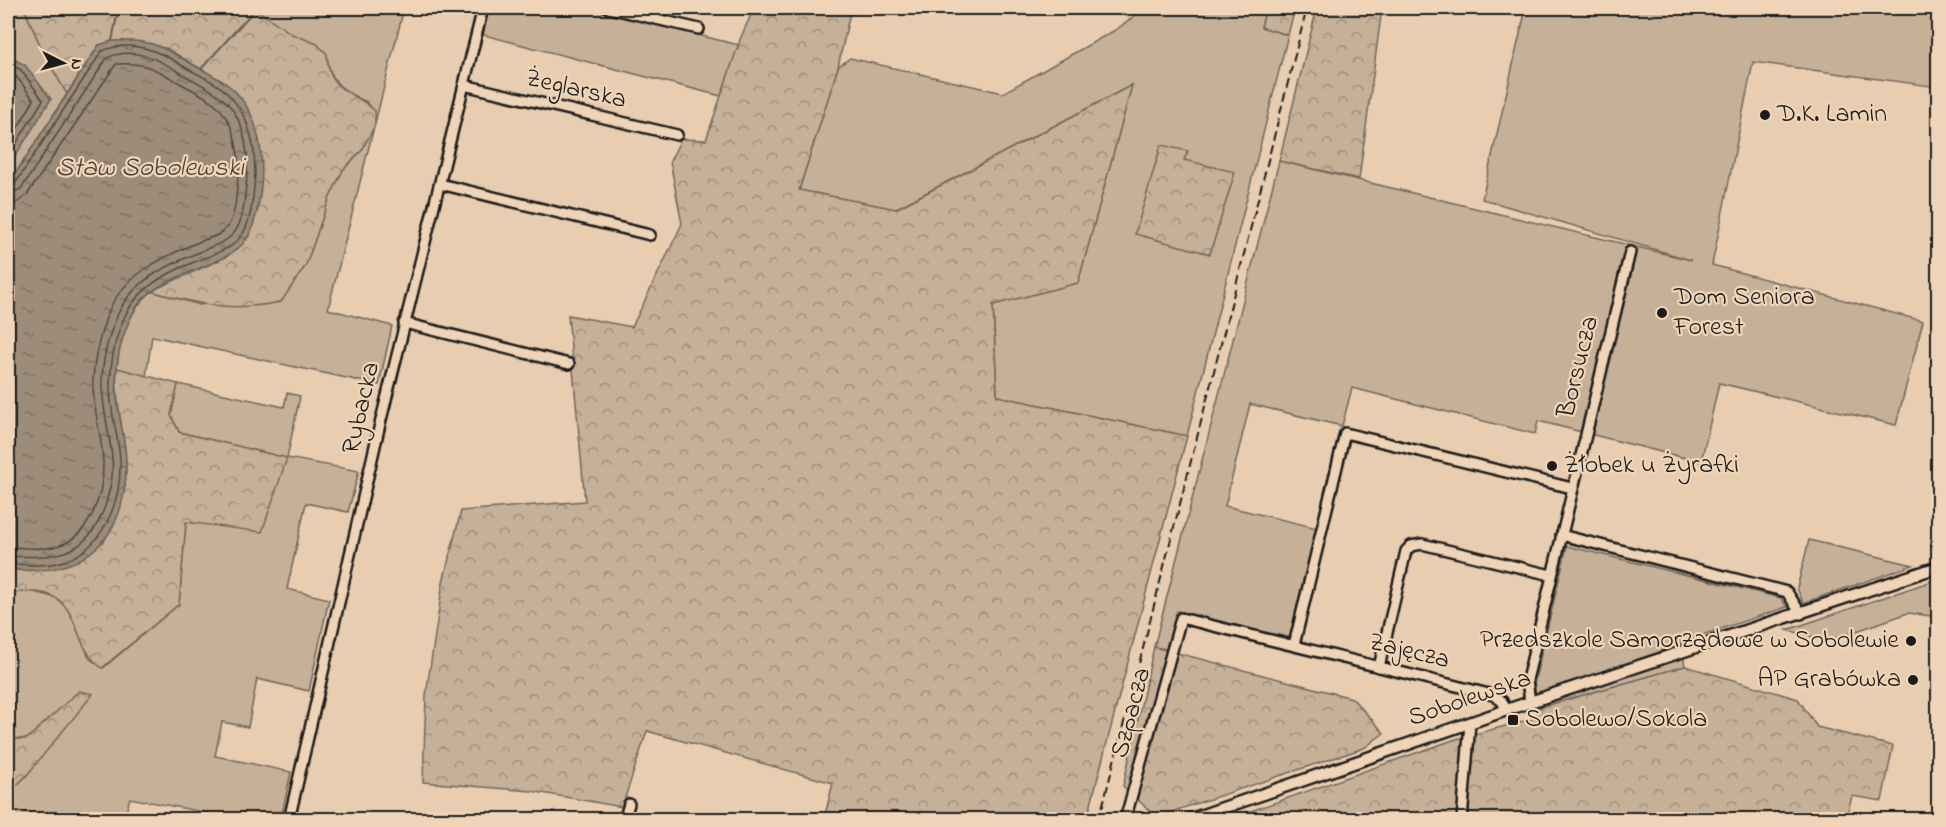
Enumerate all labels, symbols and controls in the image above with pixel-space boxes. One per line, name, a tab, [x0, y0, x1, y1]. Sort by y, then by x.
north arrow	[33, 33, 93, 93]
text: N	[63, 58, 88, 71]
street label: Żeglarska	[522, 60, 630, 120]
place label: D.K. Lamin	[1776, 96, 1887, 134]
marker: D.K. Lamin	[1758, 108, 1772, 122]
water label: Staw Sobolewski	[56, 149, 246, 188]
place label: Dom Seniora Forest	[1673, 279, 1815, 347]
marker: Dom Seniora Forest	[1655, 306, 1669, 320]
street label: Borsucza	[1548, 312, 1610, 423]
street label: Rybacka	[333, 358, 391, 458]
place label: Żłobek u Żyrafki	[1564, 447, 1739, 485]
marker: Żłobek u Żyrafki	[1545, 459, 1559, 473]
place label: Przedszkole Samorządowe w Sobolewie	[1480, 622, 1899, 660]
street label: Zajęcza	[1365, 624, 1453, 680]
marker: Przedszkole Samorządowe w Sobolewie	[1904, 634, 1918, 648]
street label: Sobolewska	[1403, 660, 1537, 738]
place label: AP Grabówka	[1757, 661, 1901, 699]
street label: Szpacza	[1102, 664, 1162, 762]
marker: AP Grabówka	[1906, 673, 1920, 687]
place label: Sobolewo/Sokola	[1525, 701, 1707, 739]
marker: Sobolewo/Sokola	[1506, 713, 1520, 727]

